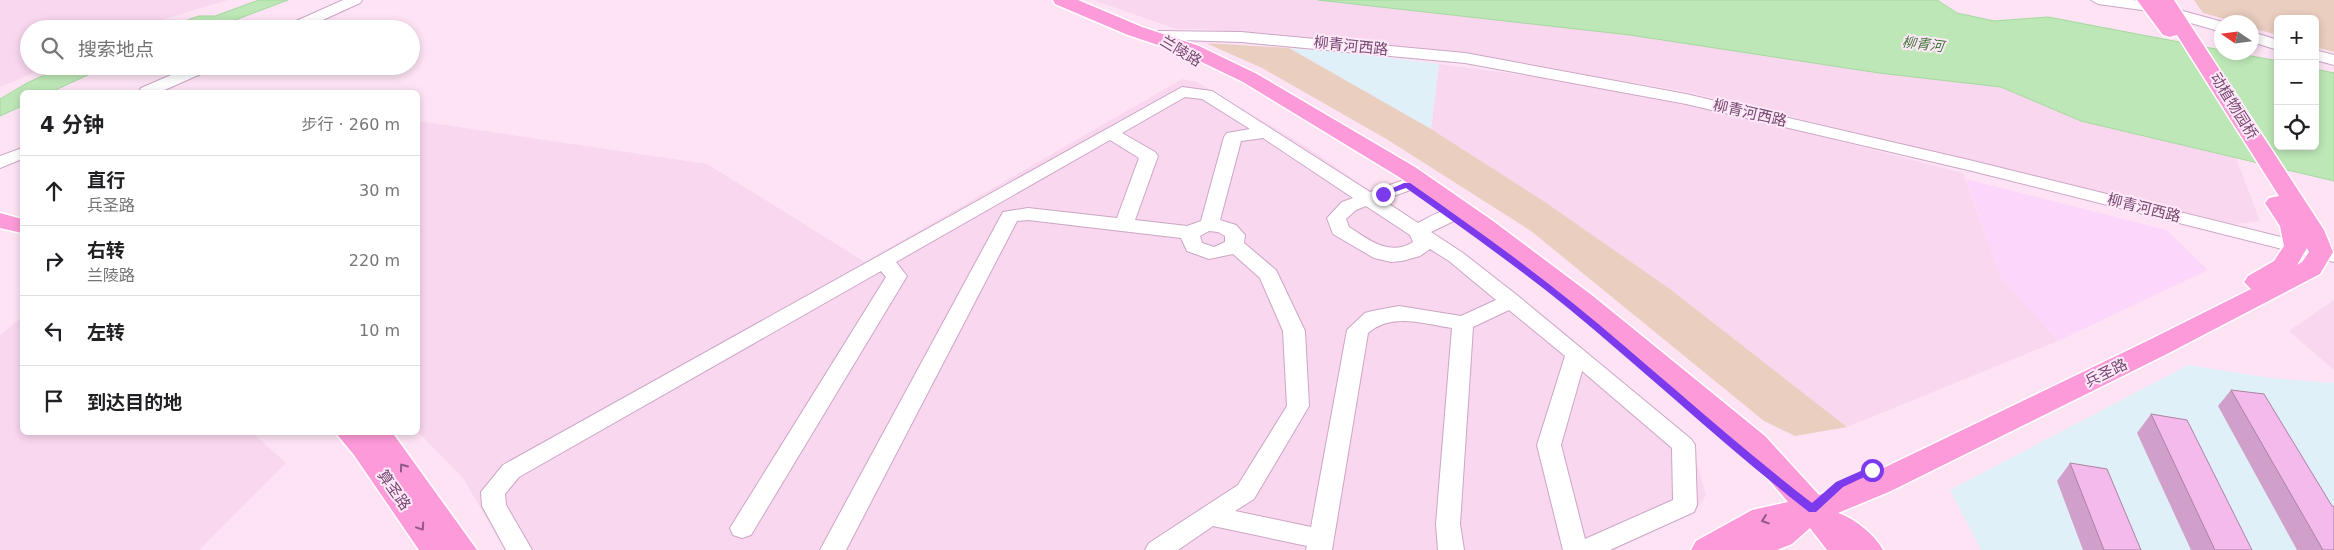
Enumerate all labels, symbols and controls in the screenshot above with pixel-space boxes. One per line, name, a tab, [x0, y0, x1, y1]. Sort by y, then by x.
north arrow	[2214, 15, 2259, 60]
map controls	[2274, 15, 2319, 150]
button: +	[2274, 15, 2319, 60]
search box	[20, 20, 420, 75]
street label: 兰陵路	[1157, 32, 1205, 70]
street label: 柳青河西路	[1313, 33, 1389, 59]
icon: search	[38, 34, 66, 62]
water label: 柳青河	[1901, 34, 1948, 55]
text: 搜索地点	[78, 38, 154, 60]
button: −	[2274, 60, 2319, 105]
street label: 动植物园桥	[2206, 69, 2262, 143]
street label: 柳青河西路	[1711, 96, 1789, 130]
button: locate	[2274, 105, 2319, 150]
text: 4 分钟	[40, 113, 104, 137]
text: 步行 · 260 m	[302, 115, 400, 134]
text: 直行	[87, 169, 125, 191]
icon: ahead	[40, 177, 68, 205]
text: 30 m	[359, 181, 400, 200]
route end	[1372, 183, 1395, 206]
street label: 柳青河西路	[2105, 190, 2183, 226]
text: 兵圣路	[87, 196, 135, 215]
text: 右转	[87, 239, 125, 261]
icon: right	[40, 247, 68, 275]
text: 220 m	[349, 251, 400, 270]
text: 兰陵路	[87, 266, 135, 285]
icon: left	[40, 317, 68, 345]
text: 左转	[87, 321, 125, 343]
text: 10 m	[359, 321, 400, 340]
street label: 兵圣路	[2082, 355, 2130, 391]
icon: arrive	[40, 387, 68, 415]
text: 到达目的地	[87, 391, 182, 413]
route start	[1861, 459, 1884, 482]
one-way arrow	[400, 463, 409, 473]
street label: 算圣路	[374, 466, 414, 514]
one-way arrow	[1761, 514, 1770, 524]
one-way arrow	[415, 521, 424, 531]

